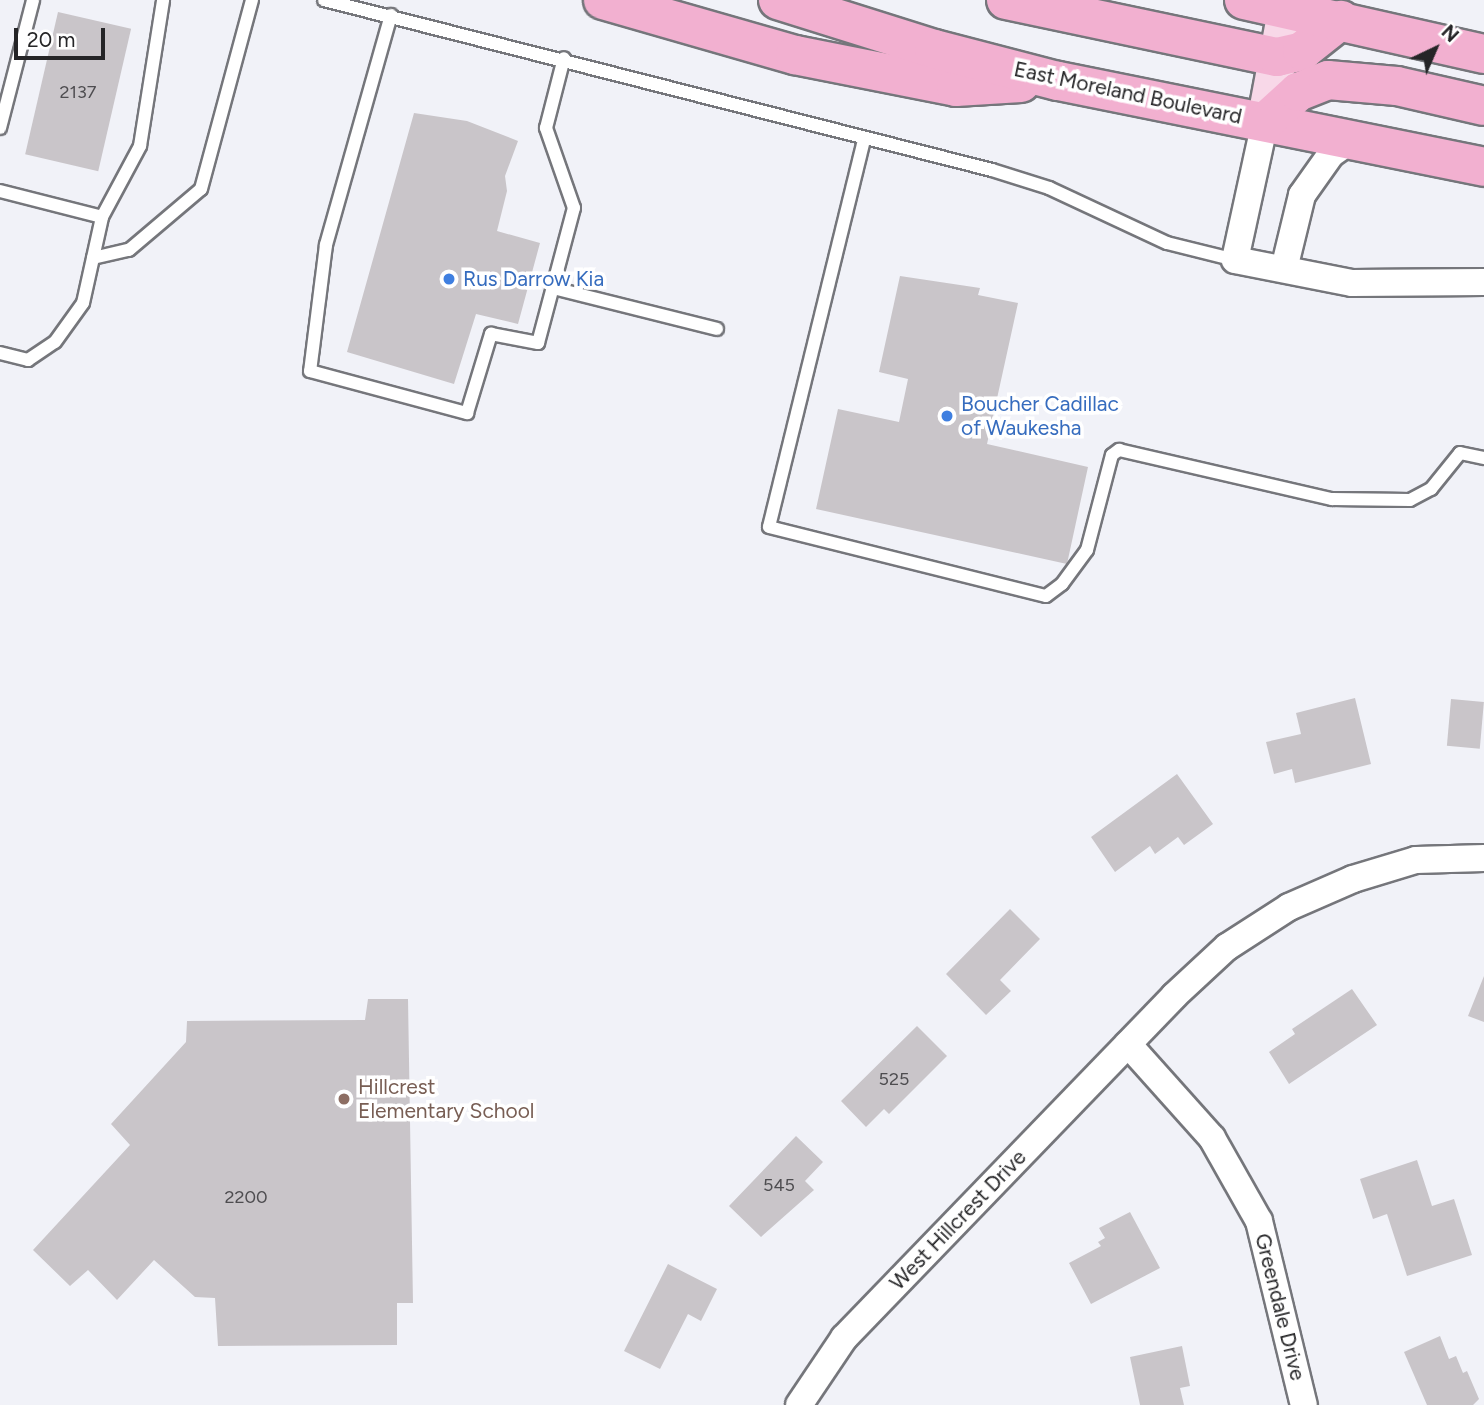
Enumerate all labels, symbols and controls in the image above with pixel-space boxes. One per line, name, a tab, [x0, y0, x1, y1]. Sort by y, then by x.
scale bar	[18, 14, 108, 58]
north arrow	[1400, 14, 1470, 84]
text: N	[1437, 20, 1463, 47]
text: 20 m	[27, 27, 75, 52]
street label: East Moreland Boulevard	[1012, 57, 1244, 129]
house number: 2137	[60, 81, 96, 103]
place label: Rus Darrow Kia	[463, 266, 604, 292]
marker: Rus Darrow Kia	[441, 271, 457, 287]
place label: Boucher Cadillac of Waukesha	[961, 391, 1119, 441]
marker: Boucher Cadillac of Waukesha	[939, 408, 955, 424]
house number: 525	[879, 1068, 909, 1090]
place label: Hillcrest Elementary School	[358, 1074, 534, 1124]
marker: Hillcrest Elementary School	[336, 1091, 352, 1107]
street label: West Hillcrest Drive	[885, 1145, 1031, 1295]
house number: 545	[763, 1174, 795, 1196]
house number: 2200	[224, 1186, 268, 1208]
street label: Greendale Drive	[1250, 1231, 1310, 1383]

